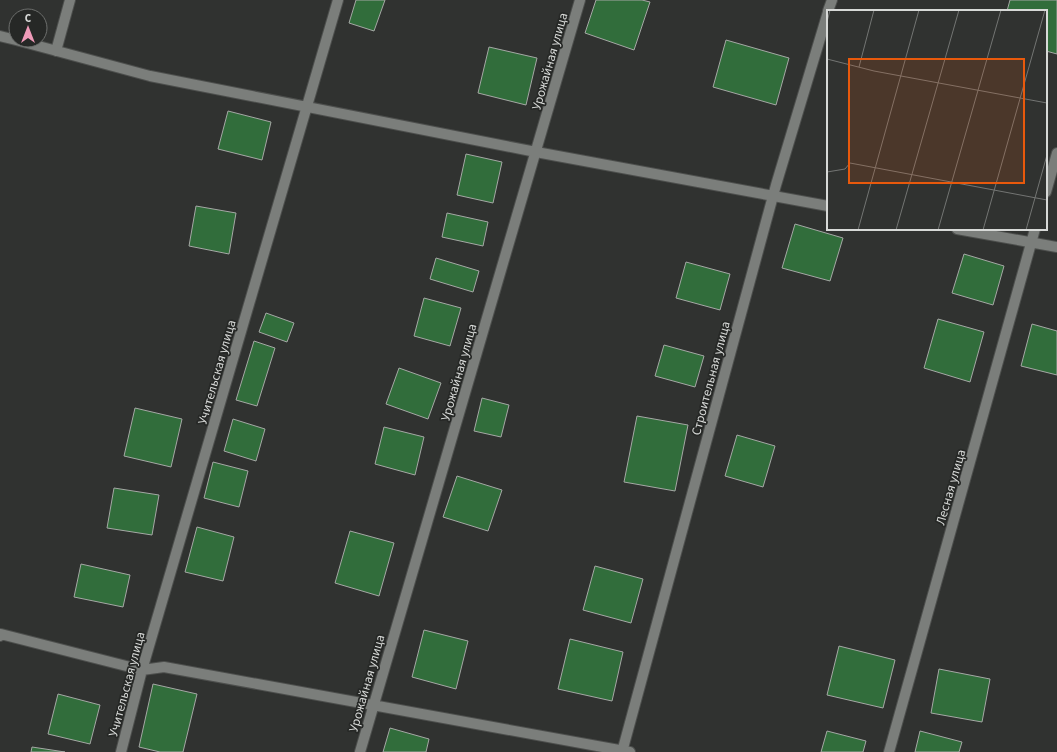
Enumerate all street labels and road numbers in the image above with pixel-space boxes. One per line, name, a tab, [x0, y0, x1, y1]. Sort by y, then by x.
street label: Урожайная улица	[527, 10, 572, 112]
street label: Учительская улица	[193, 318, 241, 427]
street label: Строительная улица	[687, 319, 735, 437]
street label: Урожайная улица	[436, 321, 481, 423]
street label: Лесная улица	[932, 447, 970, 527]
street label: Учительская улица	[104, 630, 150, 739]
street label: Урожайная улица	[344, 632, 389, 734]

